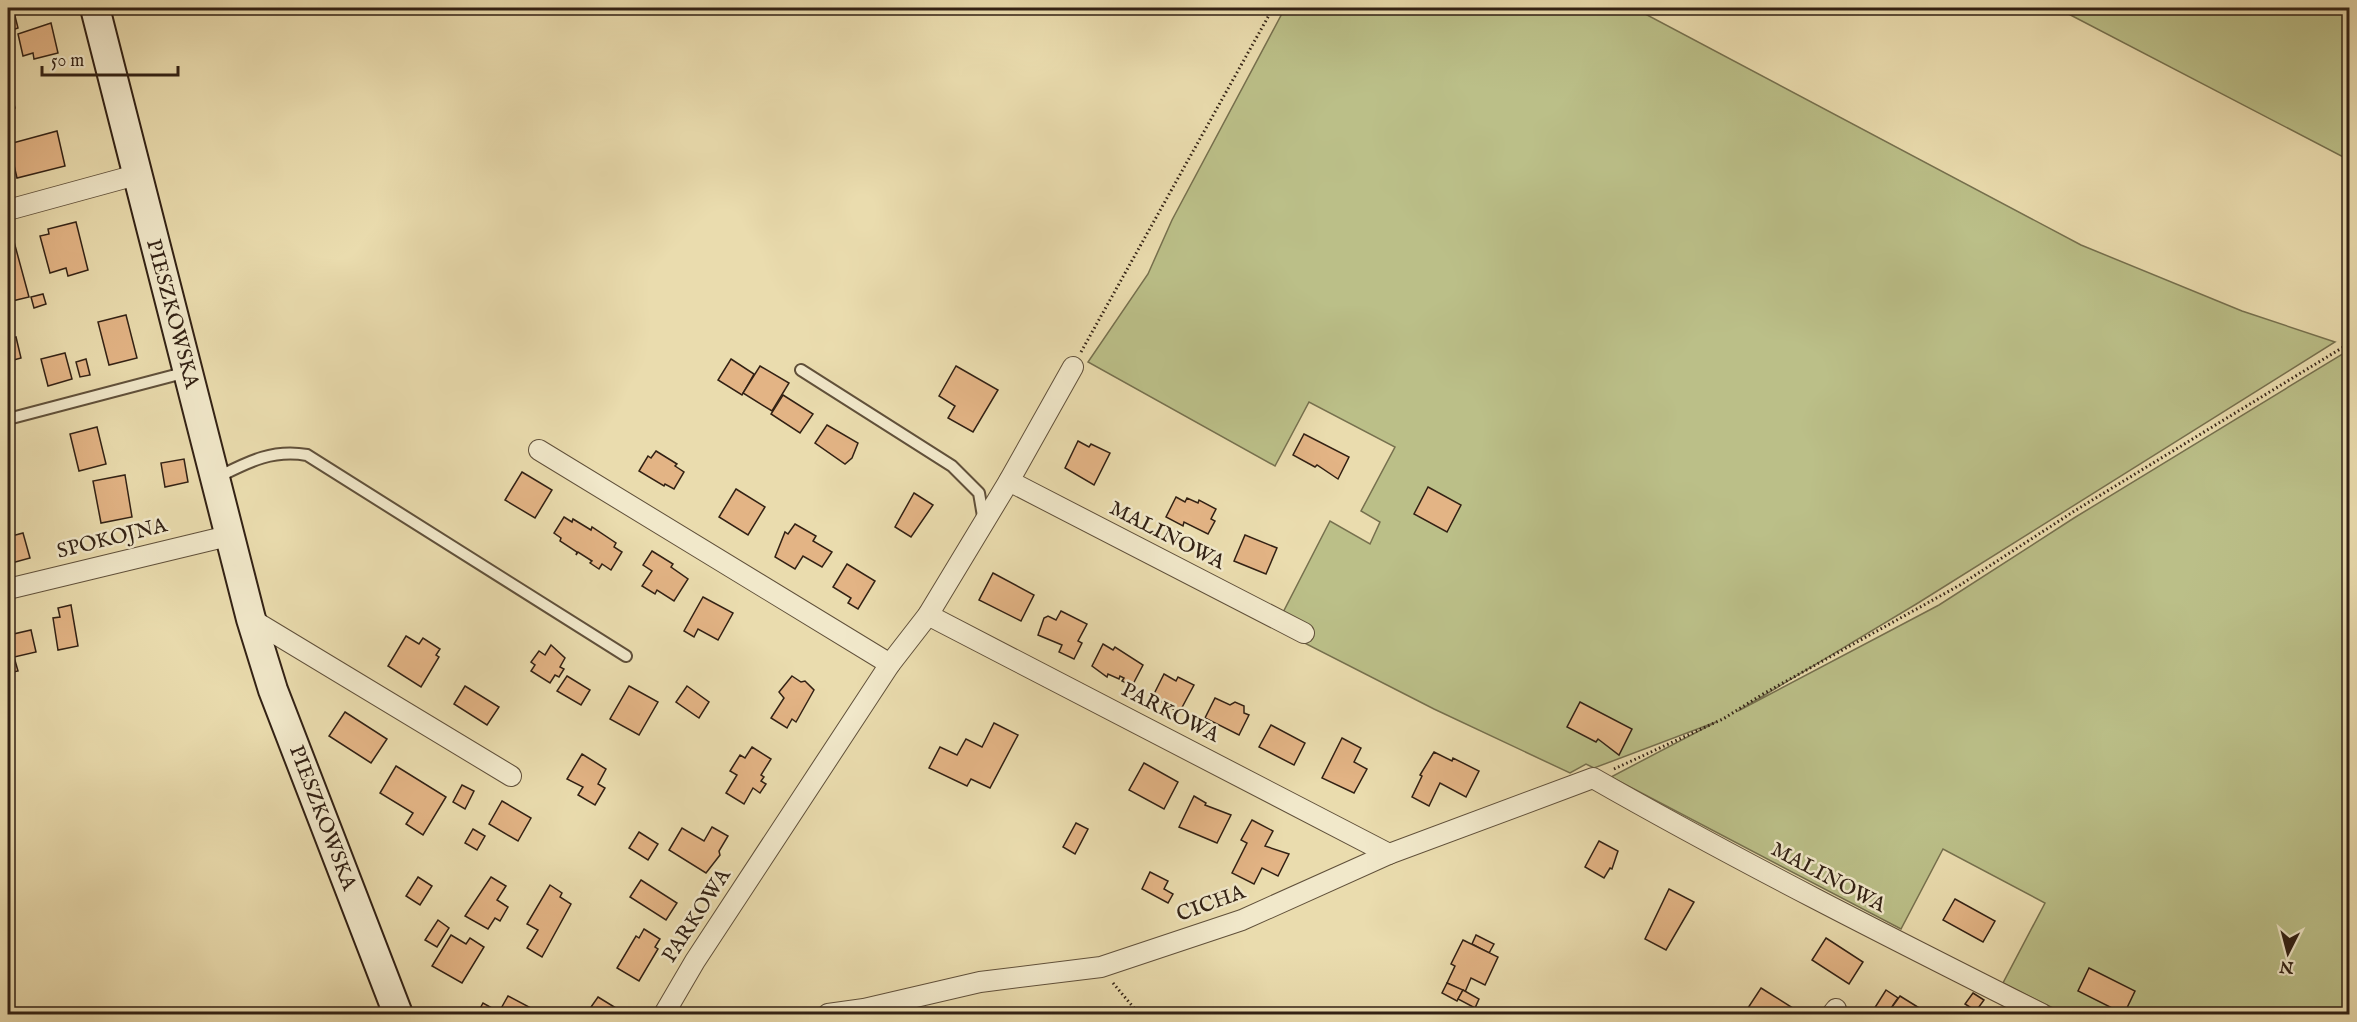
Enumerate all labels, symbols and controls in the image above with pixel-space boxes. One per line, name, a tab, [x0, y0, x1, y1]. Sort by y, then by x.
scale bar	[42, 39, 178, 77]
text: 50 m	[51, 50, 84, 73]
street label: PIESZKOWSKA	[139, 236, 205, 392]
street label: MALINOWA	[1105, 495, 1230, 577]
street label: SPOKOJNA	[54, 512, 171, 566]
street label: PARKOWA	[1116, 677, 1224, 750]
street label: PIESZKOWSKA	[282, 742, 362, 895]
street label: MALINOWA	[1766, 836, 1891, 920]
street label: PARKOWA	[657, 863, 738, 968]
street label: CICHA	[1173, 879, 1250, 929]
north arrow	[2258, 923, 2318, 983]
text: N	[2279, 955, 2296, 977]

